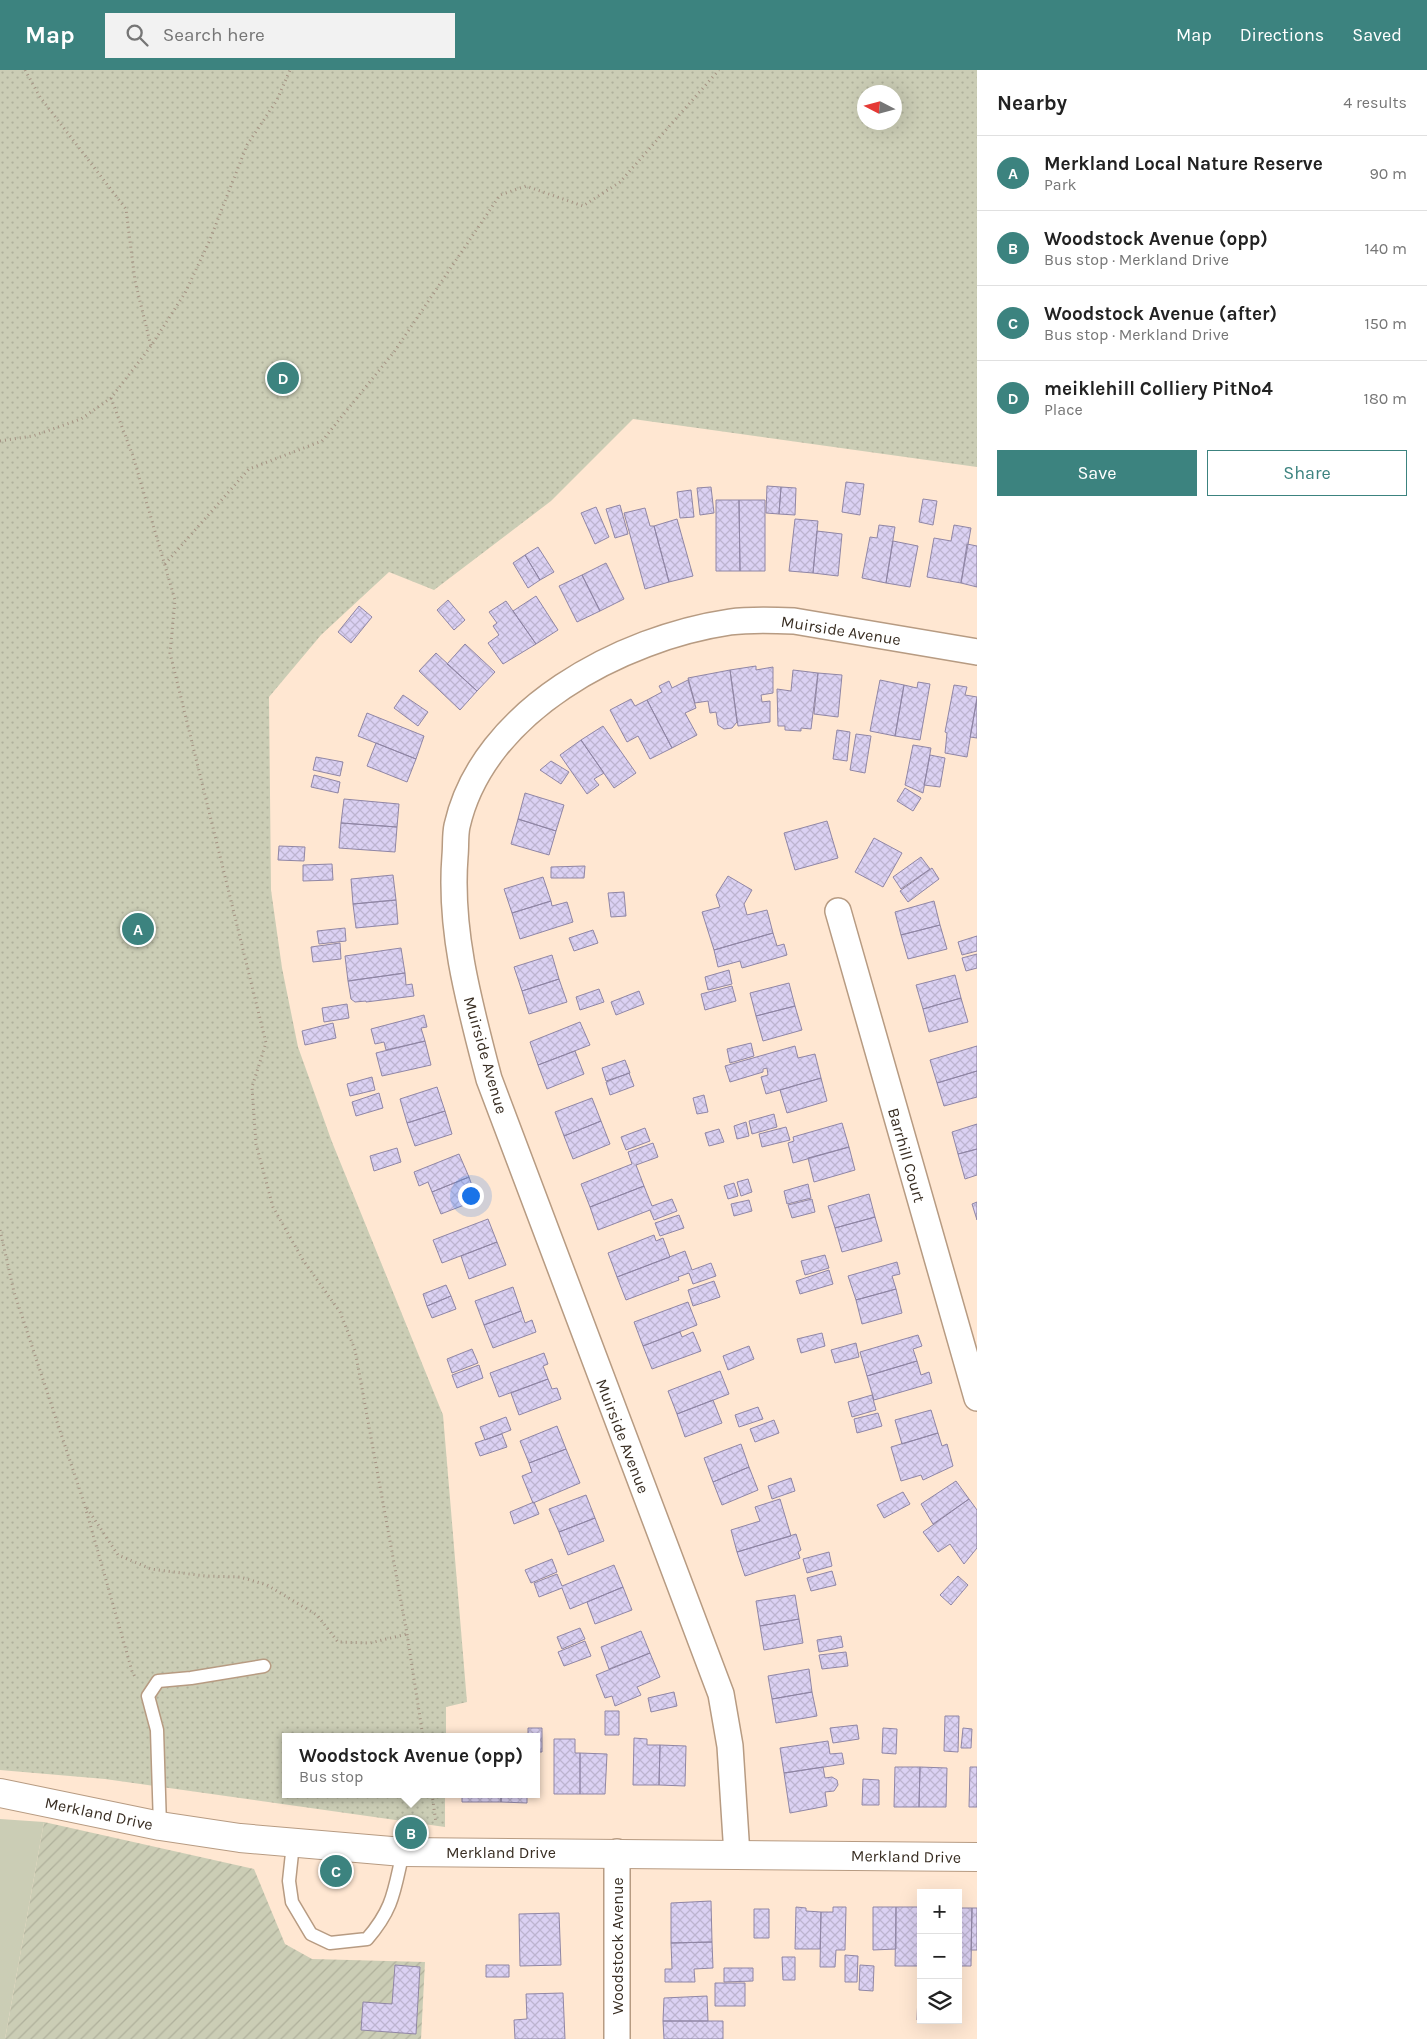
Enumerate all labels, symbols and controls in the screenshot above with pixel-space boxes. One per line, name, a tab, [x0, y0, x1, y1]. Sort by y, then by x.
search box	[105, 13, 455, 58]
text: Map	[25, 21, 75, 49]
icon: search	[123, 21, 151, 49]
text: Search here	[163, 24, 265, 46]
text: Map	[1176, 24, 1212, 46]
text: Directions	[1240, 24, 1324, 46]
text: Saved	[1352, 24, 1402, 46]
north arrow	[857, 85, 902, 130]
text: Nearby	[997, 91, 1067, 115]
text: 4 results	[1343, 93, 1407, 112]
text: Merkland Local Nature Reserve	[1044, 153, 1323, 175]
text: A	[1008, 164, 1018, 183]
text: 90 m	[1369, 164, 1407, 183]
text: Park	[1044, 175, 1076, 194]
text: Woodstock Avenue (opp)	[1044, 228, 1268, 250]
text: B	[1008, 239, 1018, 258]
text: 140 m	[1365, 239, 1407, 258]
text: Bus stop · Merkland Drive	[1044, 250, 1229, 269]
text: Woodstock Avenue (after)	[1044, 303, 1277, 325]
text: C	[1008, 314, 1018, 333]
text: 150 m	[1364, 314, 1407, 333]
text: Bus stop · Merkland Drive	[1044, 325, 1229, 344]
pin: D	[267, 359, 299, 397]
text: meiklehill Colliery PitNo4	[1044, 378, 1273, 400]
text: D	[1008, 389, 1018, 408]
text: 180 m	[1364, 389, 1407, 408]
text: Place	[1044, 400, 1083, 419]
button: Save	[997, 450, 1197, 496]
button: Share	[1207, 450, 1407, 496]
street label: Muirside Avenue	[780, 612, 902, 649]
pin: A	[122, 910, 154, 948]
street label: Muirside Avenue	[460, 994, 511, 1116]
street label: Barrhill Court	[884, 1106, 929, 1205]
your location	[458, 1183, 484, 1209]
street label: Muirside Avenue	[592, 1376, 653, 1496]
popup	[282, 1733, 540, 1798]
text: Woodstock Avenue (opp)	[299, 1745, 523, 1767]
text: Bus stop	[299, 1767, 363, 1786]
street label: Merkland Drive	[43, 1793, 155, 1834]
pin: B	[395, 1814, 427, 1852]
street label: Merkland Drive	[446, 1843, 556, 1862]
street label: Merkland Drive	[851, 1846, 961, 1867]
pin: C	[320, 1852, 352, 1890]
street label: Woodstock Avenue	[608, 1877, 627, 2015]
map controls	[917, 1889, 962, 2024]
button: +	[917, 1889, 962, 1934]
button: −	[917, 1934, 962, 1979]
button: layers	[917, 1979, 962, 2024]

